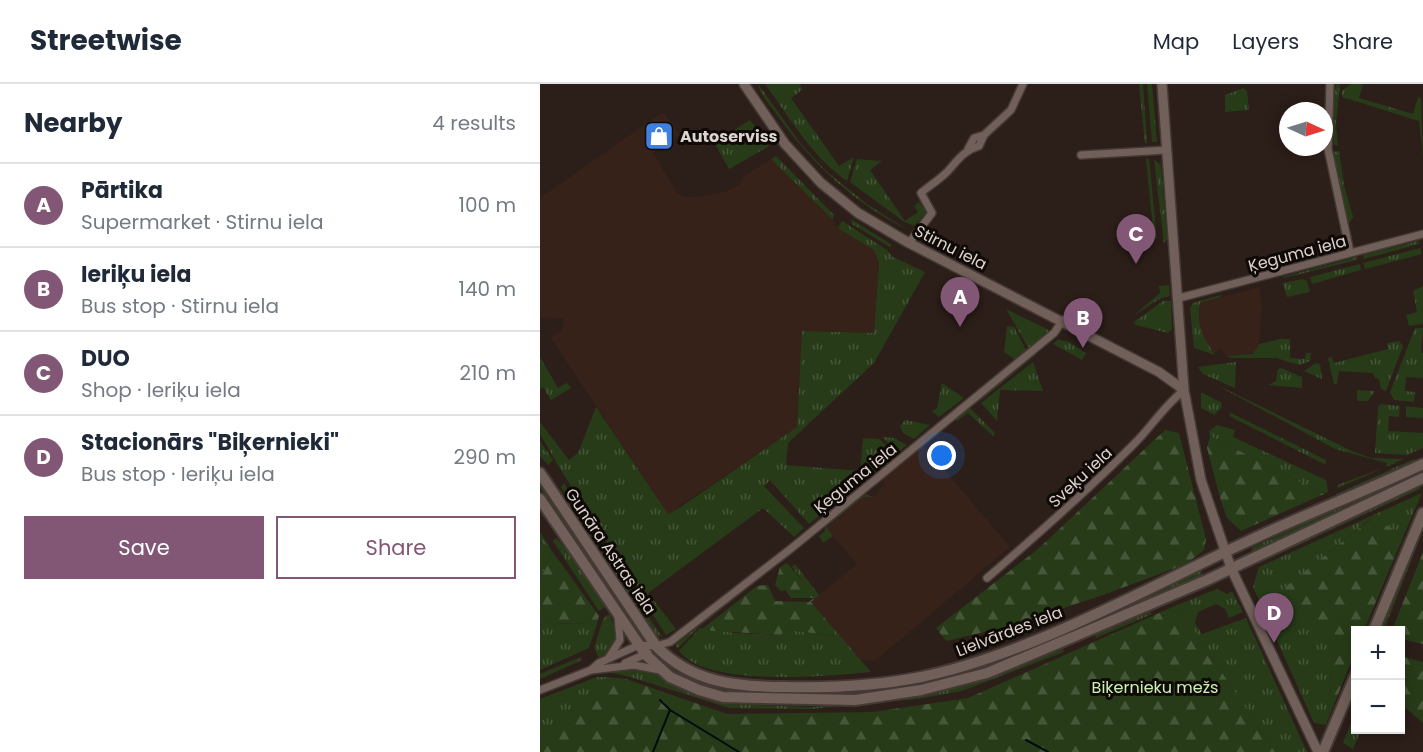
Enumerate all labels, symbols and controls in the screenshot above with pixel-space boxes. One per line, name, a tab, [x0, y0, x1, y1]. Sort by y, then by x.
text: Streetwise	[30, 21, 182, 60]
text: Map	[1153, 27, 1199, 56]
text: Layers	[1232, 27, 1299, 56]
text: Share	[1332, 27, 1393, 56]
north arrow	[1279, 102, 1333, 156]
text: Nearby	[24, 105, 122, 141]
text: 4 results	[432, 109, 516, 137]
shop icon: Autoserviss	[643, 120, 675, 152]
place label: Autoserviss	[680, 125, 778, 148]
text: Pārtika	[81, 175, 163, 206]
text: A	[36, 191, 51, 219]
text: 100 m	[459, 191, 516, 219]
text: Supermarket · Stirnu iela	[81, 208, 324, 236]
pin: C	[1116, 214, 1156, 264]
street label: Stirnu iela	[911, 219, 991, 276]
street label: Ķeguma iela	[1245, 229, 1349, 278]
text: Ieriķu iela	[81, 259, 192, 290]
text: B	[37, 275, 50, 303]
text: 140 m	[459, 275, 516, 303]
pin: A	[940, 278, 980, 327]
text: Bus stop · Stirnu iela	[81, 292, 279, 320]
pin: B	[1064, 298, 1102, 348]
text: DUO	[81, 343, 130, 374]
text: C	[36, 359, 51, 387]
text: 210 m	[460, 359, 516, 387]
text: Shop · Ieriķu iela	[81, 376, 241, 404]
text: Stacionārs "Biķernieki"	[81, 427, 339, 458]
street label: Ķeguma iela	[809, 438, 902, 519]
your location	[927, 441, 956, 470]
street label: Sveķu iela	[1043, 442, 1117, 513]
text: D	[36, 443, 51, 471]
text: 290 m	[453, 443, 516, 471]
text: Bus stop · Ieriķu iela	[81, 460, 275, 488]
street label: Gunāra Astras iela	[560, 484, 661, 619]
button: Save	[24, 516, 264, 579]
button: Share	[276, 516, 516, 579]
pin: D	[1254, 594, 1294, 643]
street label: Lielvārdes iela	[953, 601, 1066, 662]
map controls	[1351, 626, 1405, 734]
button: +	[1351, 626, 1405, 680]
park label: Biķernieku mežs	[1092, 676, 1218, 699]
button: −	[1351, 680, 1405, 734]

